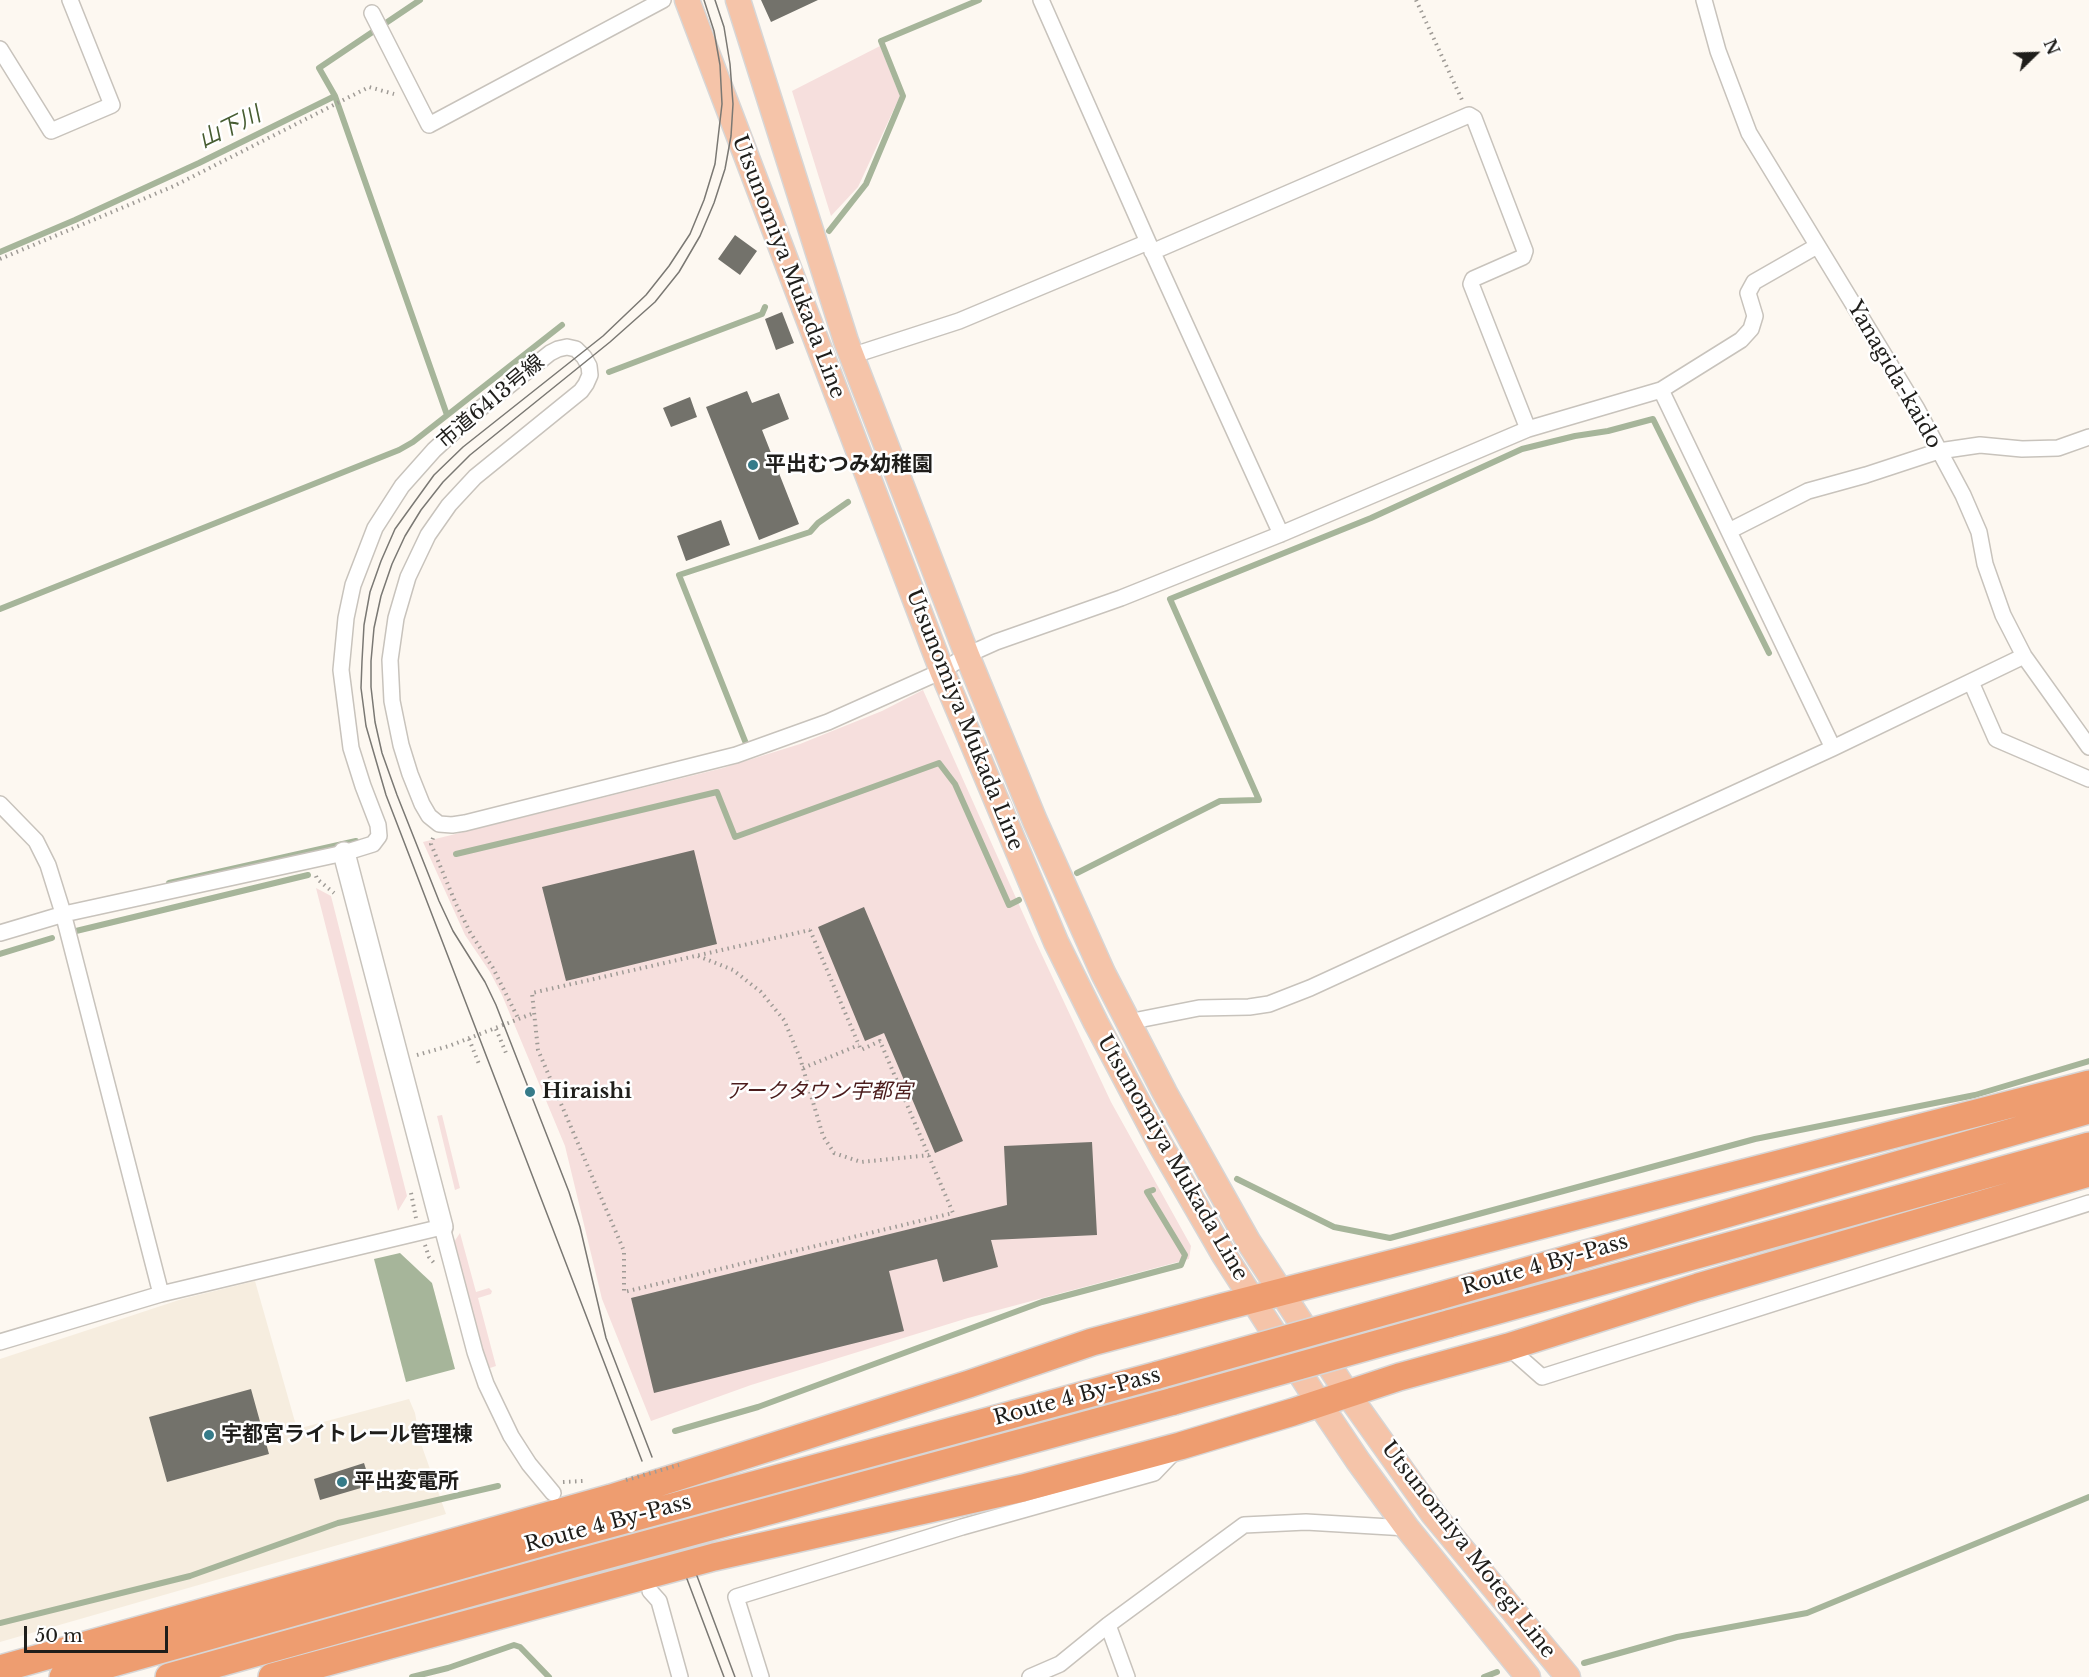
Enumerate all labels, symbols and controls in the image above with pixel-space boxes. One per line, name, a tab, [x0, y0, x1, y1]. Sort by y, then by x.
north arrow	[2005, 24, 2065, 84]
text: N	[2039, 36, 2064, 58]
water label: 山下川	[195, 102, 265, 154]
street label: Utsunomiya Mukada Line	[726, 132, 850, 402]
street label: Yanagida-kaido	[1842, 297, 1946, 453]
street label: 市道6413号線	[432, 350, 550, 454]
place label: 平出むつみ幼稚園	[765, 452, 933, 478]
marker: 平出むつみ幼稚園	[746, 458, 760, 472]
street label: Utsunomiya Mukada Line	[900, 586, 1028, 854]
street label: Utsunomiya Mukada Line	[1091, 1031, 1253, 1285]
place label: Hiraishi	[542, 1079, 632, 1105]
park label: アークタウン宇都宮	[725, 1079, 913, 1105]
marker: Hiraishi	[523, 1085, 537, 1099]
street label: Route 4 By-Pass	[1459, 1229, 1631, 1301]
street label: Route 4 By-Pass	[991, 1363, 1163, 1431]
place label: 宇都宮ライトレール管理棟	[221, 1422, 473, 1448]
marker: 宇都宮ライトレール管理棟	[202, 1428, 216, 1442]
street label: Utsunomiya Motegi Line	[1375, 1436, 1561, 1664]
place label: 平出変電所	[354, 1469, 459, 1495]
marker: 平出変電所	[335, 1475, 349, 1489]
street label: Route 4 By-Pass	[522, 1490, 694, 1558]
scale bar	[27, 1614, 171, 1652]
text: 50 m	[35, 1625, 83, 1647]

